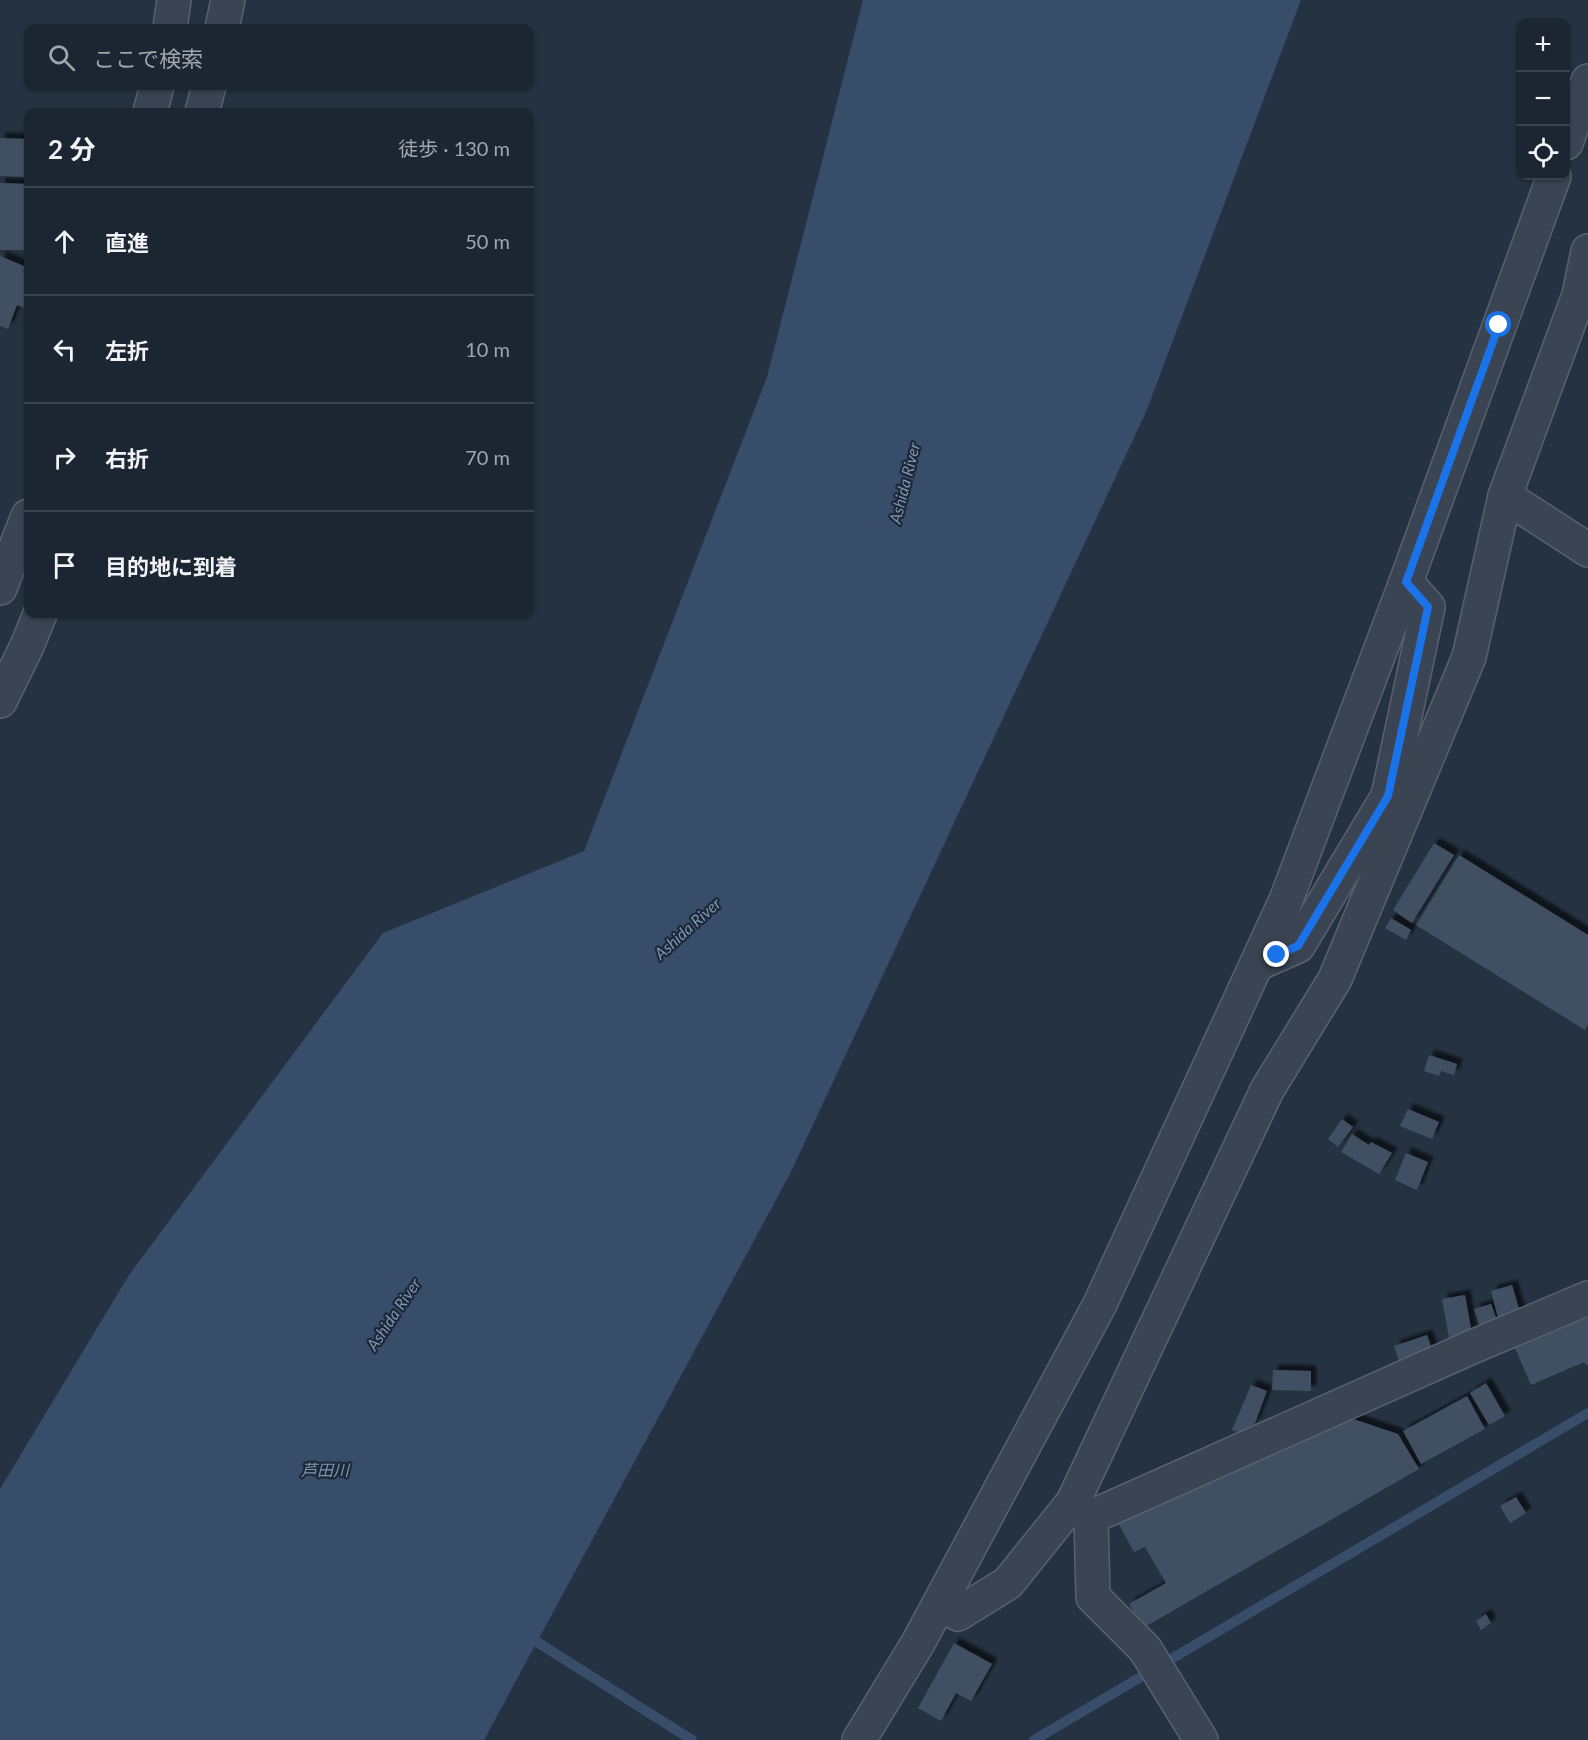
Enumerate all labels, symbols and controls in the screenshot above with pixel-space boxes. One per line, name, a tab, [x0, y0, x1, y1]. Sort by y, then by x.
map controls	[1516, 18, 1570, 180]
button: +	[1516, 18, 1570, 72]
search box	[24, 24, 534, 90]
icon: search	[45, 41, 78, 74]
text: ここで検索	[93, 45, 203, 72]
button: −	[1516, 72, 1570, 126]
button: locate	[1516, 126, 1570, 180]
text: 2 分	[48, 133, 95, 165]
text: 徒歩 · 130 m	[398, 136, 510, 160]
icon: ahead	[48, 225, 81, 258]
text: 直進	[105, 229, 149, 256]
text: 50 m	[465, 229, 510, 253]
route start	[1485, 311, 1511, 337]
icon: left	[48, 333, 81, 366]
text: 左折	[105, 337, 149, 364]
text: 10 m	[465, 337, 510, 361]
water label: Ashida River	[885, 440, 923, 526]
icon: right	[48, 441, 81, 474]
text: 右折	[105, 445, 149, 472]
text: 70 m	[465, 445, 510, 469]
icon: arrive	[48, 549, 81, 582]
text: 目的地に到着	[105, 553, 237, 580]
water label: Ashida River	[649, 893, 724, 963]
route end	[1263, 941, 1289, 967]
water label: Ashida River	[361, 1274, 424, 1354]
water label: 芦田川	[301, 1460, 351, 1479]

